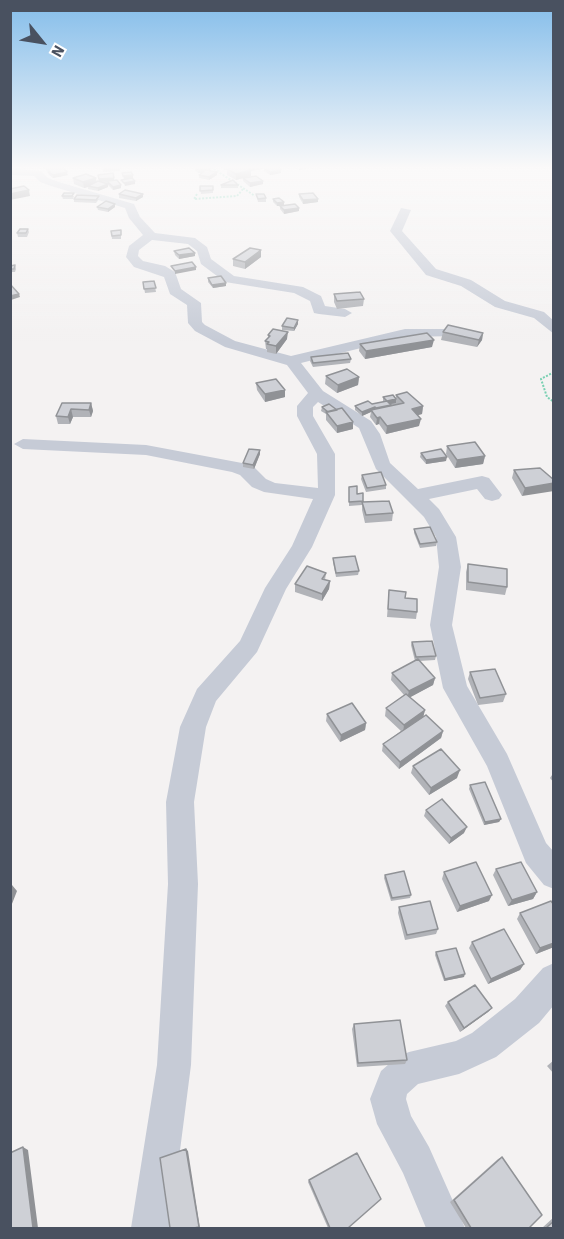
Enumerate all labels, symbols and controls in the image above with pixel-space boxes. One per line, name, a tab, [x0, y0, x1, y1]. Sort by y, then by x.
north arrow	[12, 12, 72, 72]
text: N	[45, 41, 70, 61]

